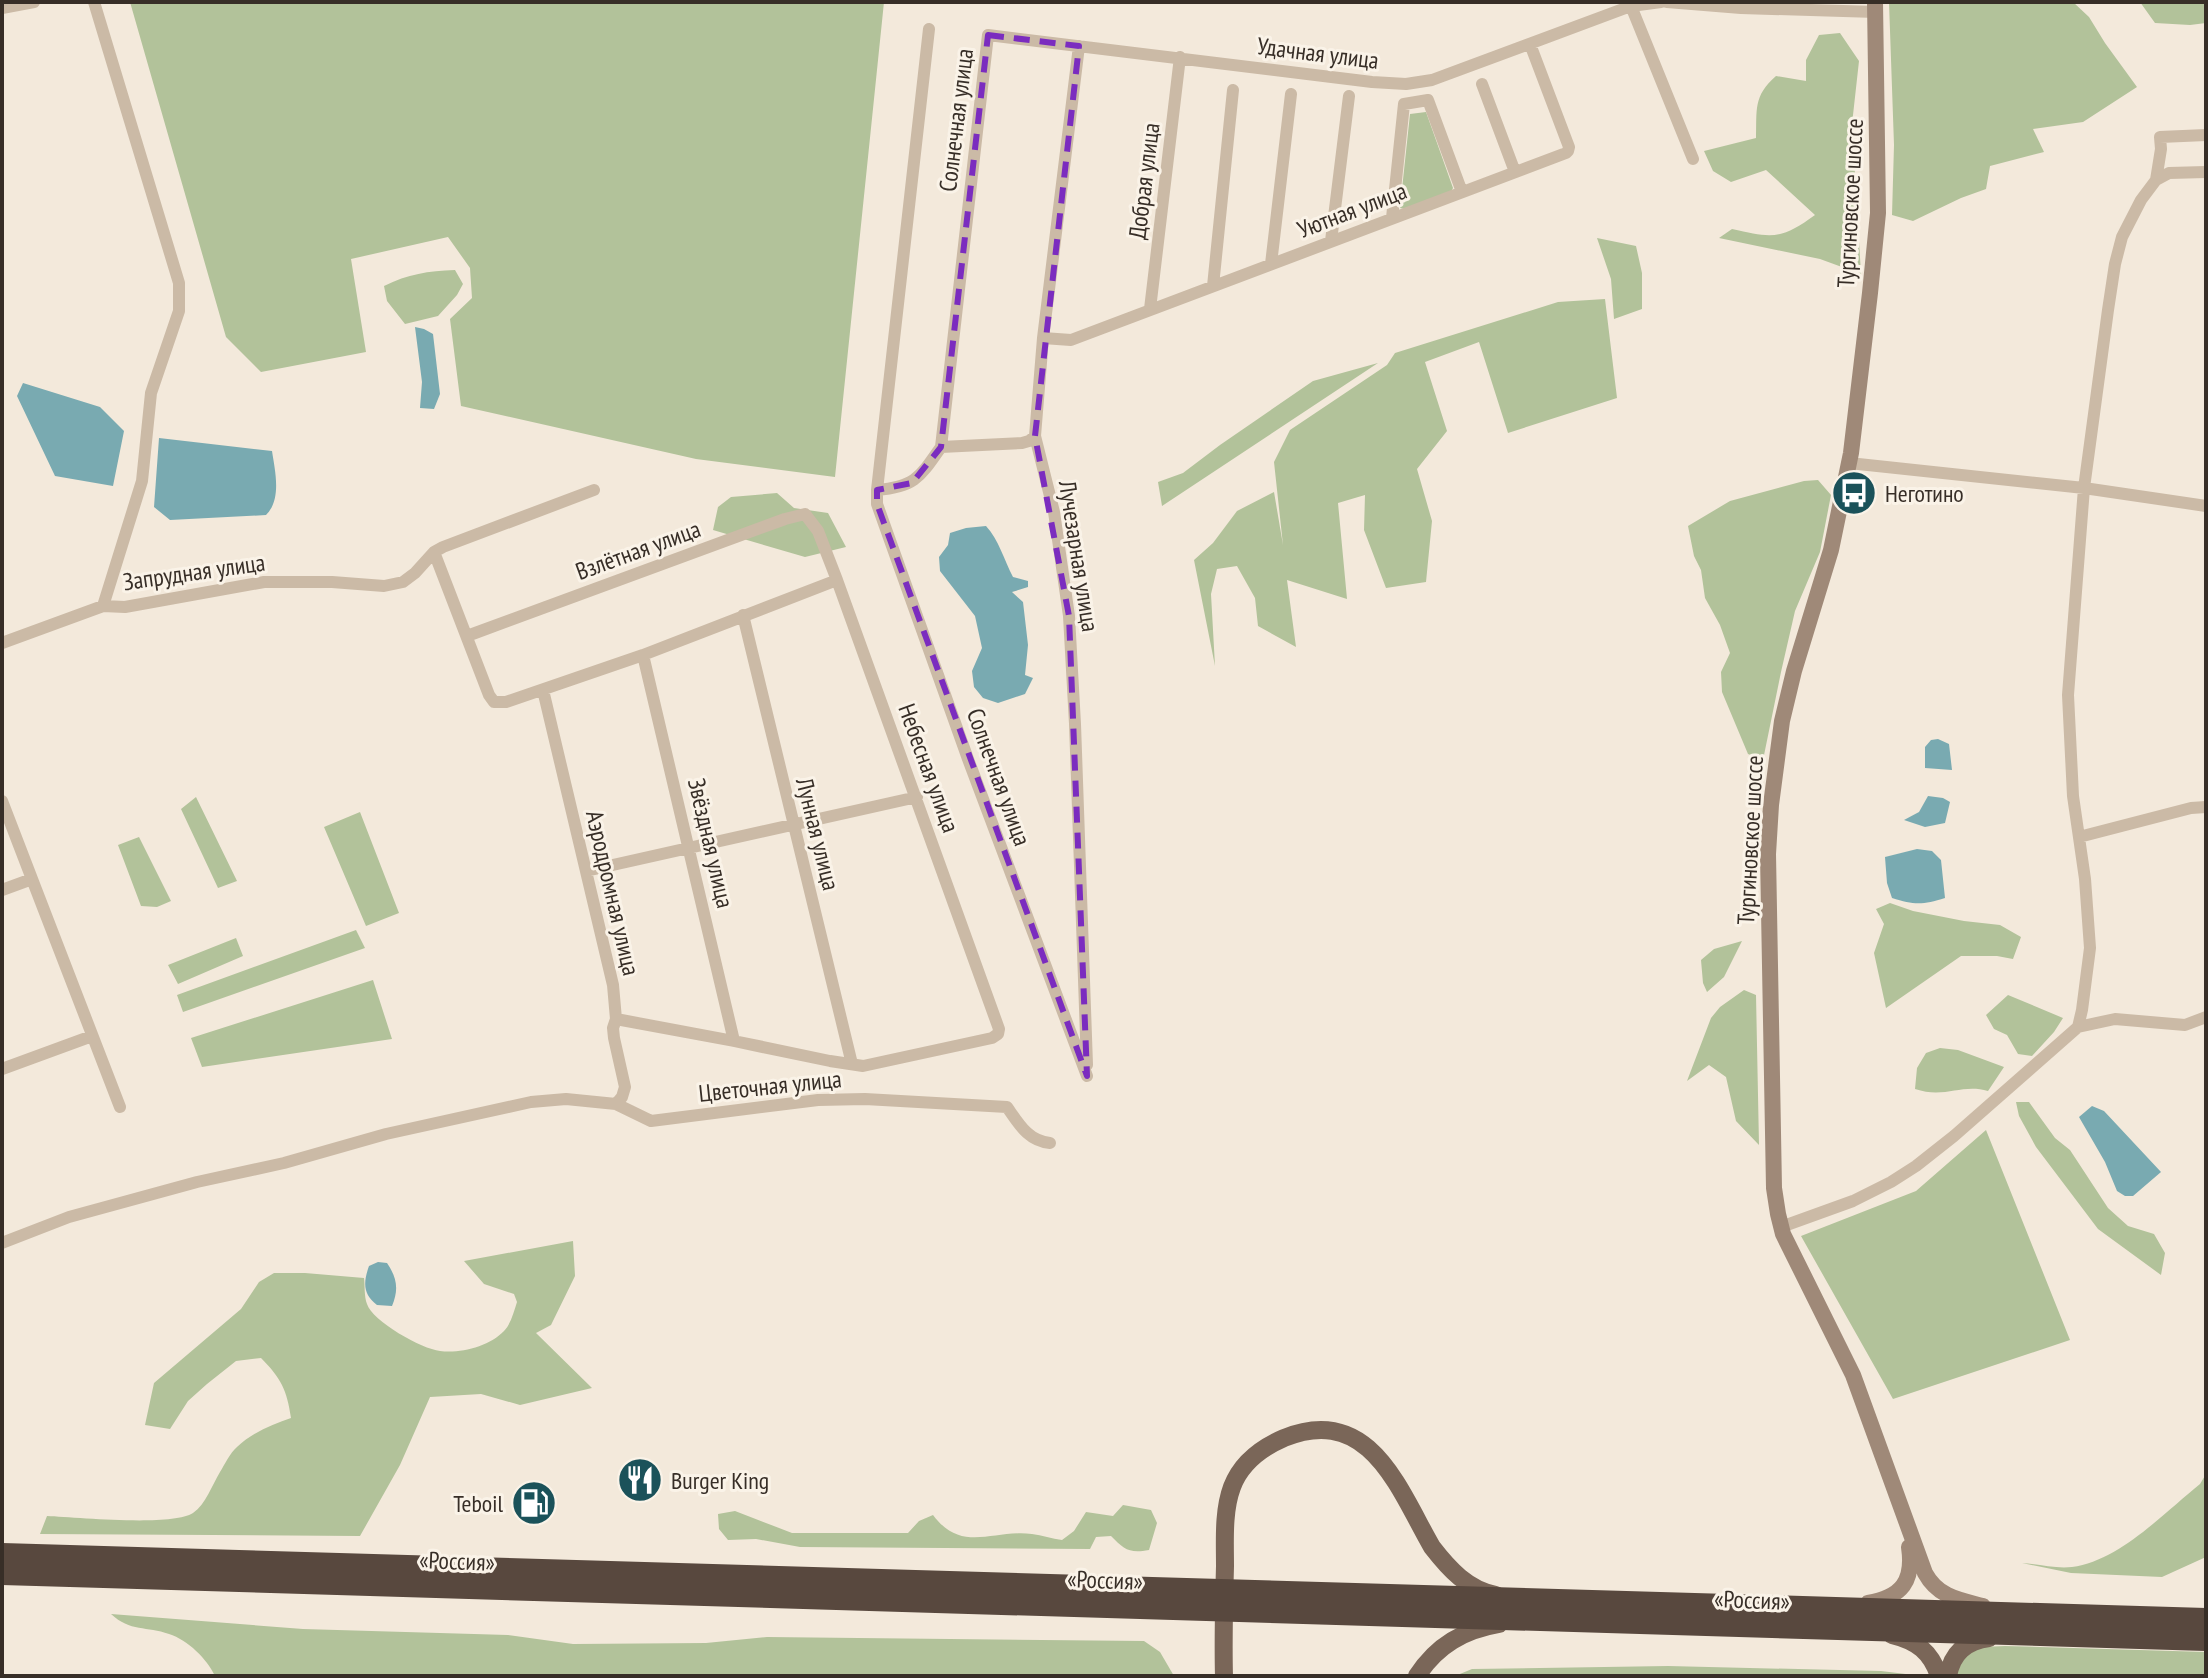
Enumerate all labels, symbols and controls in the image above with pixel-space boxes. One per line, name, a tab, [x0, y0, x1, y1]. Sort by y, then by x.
street label: Удачная улица	[1255, 30, 1381, 76]
street label: Солнечная улица	[932, 47, 980, 193]
street label: Тургиновское шоссе	[1830, 117, 1870, 289]
street label: Добрая улица	[1121, 121, 1167, 241]
street label: Уютная улица	[1293, 175, 1411, 245]
bus stop icon: Неготино	[1830, 469, 1878, 517]
street label: Лучезарная улица	[1052, 477, 1106, 634]
place label: Неготино	[1885, 478, 1964, 509]
street label: Взлётная улица	[571, 513, 705, 587]
street label: Запрудная улица	[121, 547, 267, 597]
street label: Небесная улица	[891, 699, 967, 837]
street label: Солнечная улица	[960, 704, 1038, 850]
street label: Тургиновское шоссе	[1730, 754, 1770, 926]
street label: Лунная улица	[789, 773, 847, 894]
street label: Звёздная улица	[681, 775, 741, 911]
street label: Аэродромная улица	[579, 807, 647, 979]
street label: Цветочная улица	[697, 1063, 843, 1109]
restaurant icon: Burger King	[616, 1456, 664, 1504]
place label: Burger King	[671, 1465, 769, 1496]
fuel station icon: Teboil	[510, 1479, 558, 1527]
place label: Teboil	[453, 1488, 503, 1519]
street label: «Россия»	[419, 1544, 495, 1578]
street label: «Россия»	[1067, 1563, 1143, 1597]
street label: «Россия»	[1714, 1583, 1790, 1617]

